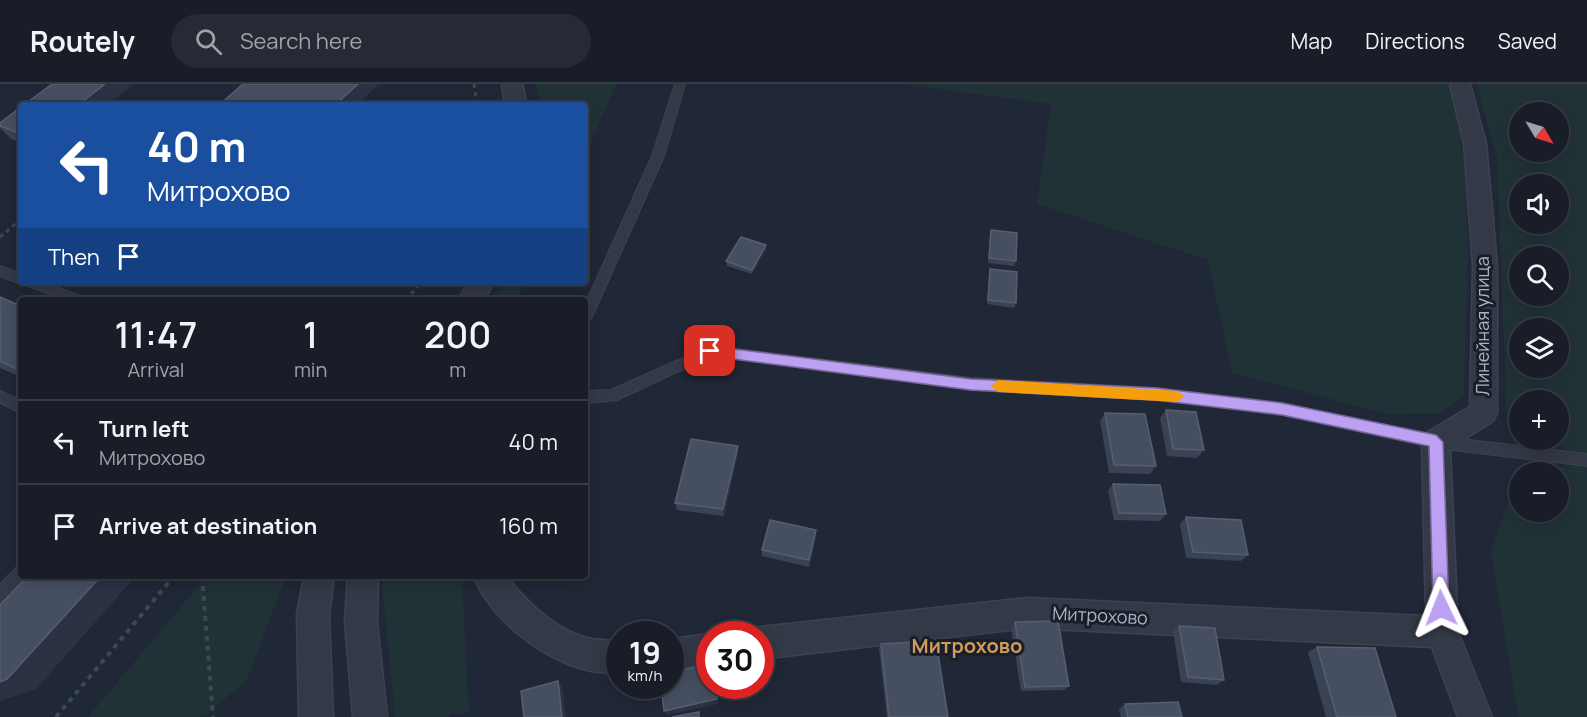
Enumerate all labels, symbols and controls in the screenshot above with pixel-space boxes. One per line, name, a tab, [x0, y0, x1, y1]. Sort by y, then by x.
search box	[171, 14, 591, 68]
text: Routely	[30, 22, 135, 60]
icon: search	[192, 25, 225, 58]
text: Search here	[240, 26, 362, 56]
text: Map	[1291, 27, 1332, 55]
text: Directions	[1365, 27, 1465, 55]
text: Saved	[1498, 27, 1557, 55]
north arrow	[1509, 102, 1569, 162]
map controls	[1509, 102, 1569, 522]
text: 40 m	[147, 117, 246, 175]
icon: left	[48, 126, 126, 204]
text: Митрохово	[147, 172, 291, 209]
button: sound	[1509, 174, 1569, 234]
icon: arrive	[112, 240, 145, 273]
text: Then	[48, 242, 100, 272]
button: search	[1509, 246, 1569, 306]
street label: Линейная улица	[1470, 256, 1494, 396]
text: 11:47	[115, 310, 197, 359]
text: 1	[303, 310, 318, 359]
text: 200	[424, 310, 491, 359]
button: layers	[1509, 318, 1569, 378]
pin	[684, 325, 735, 376]
icon: arrive	[693, 334, 726, 367]
text: Arrival	[127, 356, 185, 383]
text: min	[294, 356, 327, 383]
text: m	[449, 356, 466, 383]
button: +	[1509, 390, 1569, 450]
text: Turn left	[99, 414, 189, 444]
icon: left	[48, 426, 81, 459]
text: 40 m	[509, 427, 558, 457]
text: Митрохово	[99, 444, 205, 471]
button: −	[1509, 462, 1569, 522]
icon: arrive	[48, 510, 81, 543]
text: Arrive at destination	[99, 511, 317, 541]
text: 160 m	[499, 511, 558, 541]
position arrow	[1409, 576, 1473, 640]
street label: Митрохово	[1052, 601, 1148, 629]
speed limit sign: 30	[696, 621, 774, 699]
text: 19	[629, 632, 661, 673]
district label: Митрохово	[912, 632, 1022, 659]
text: km/h	[628, 665, 662, 686]

